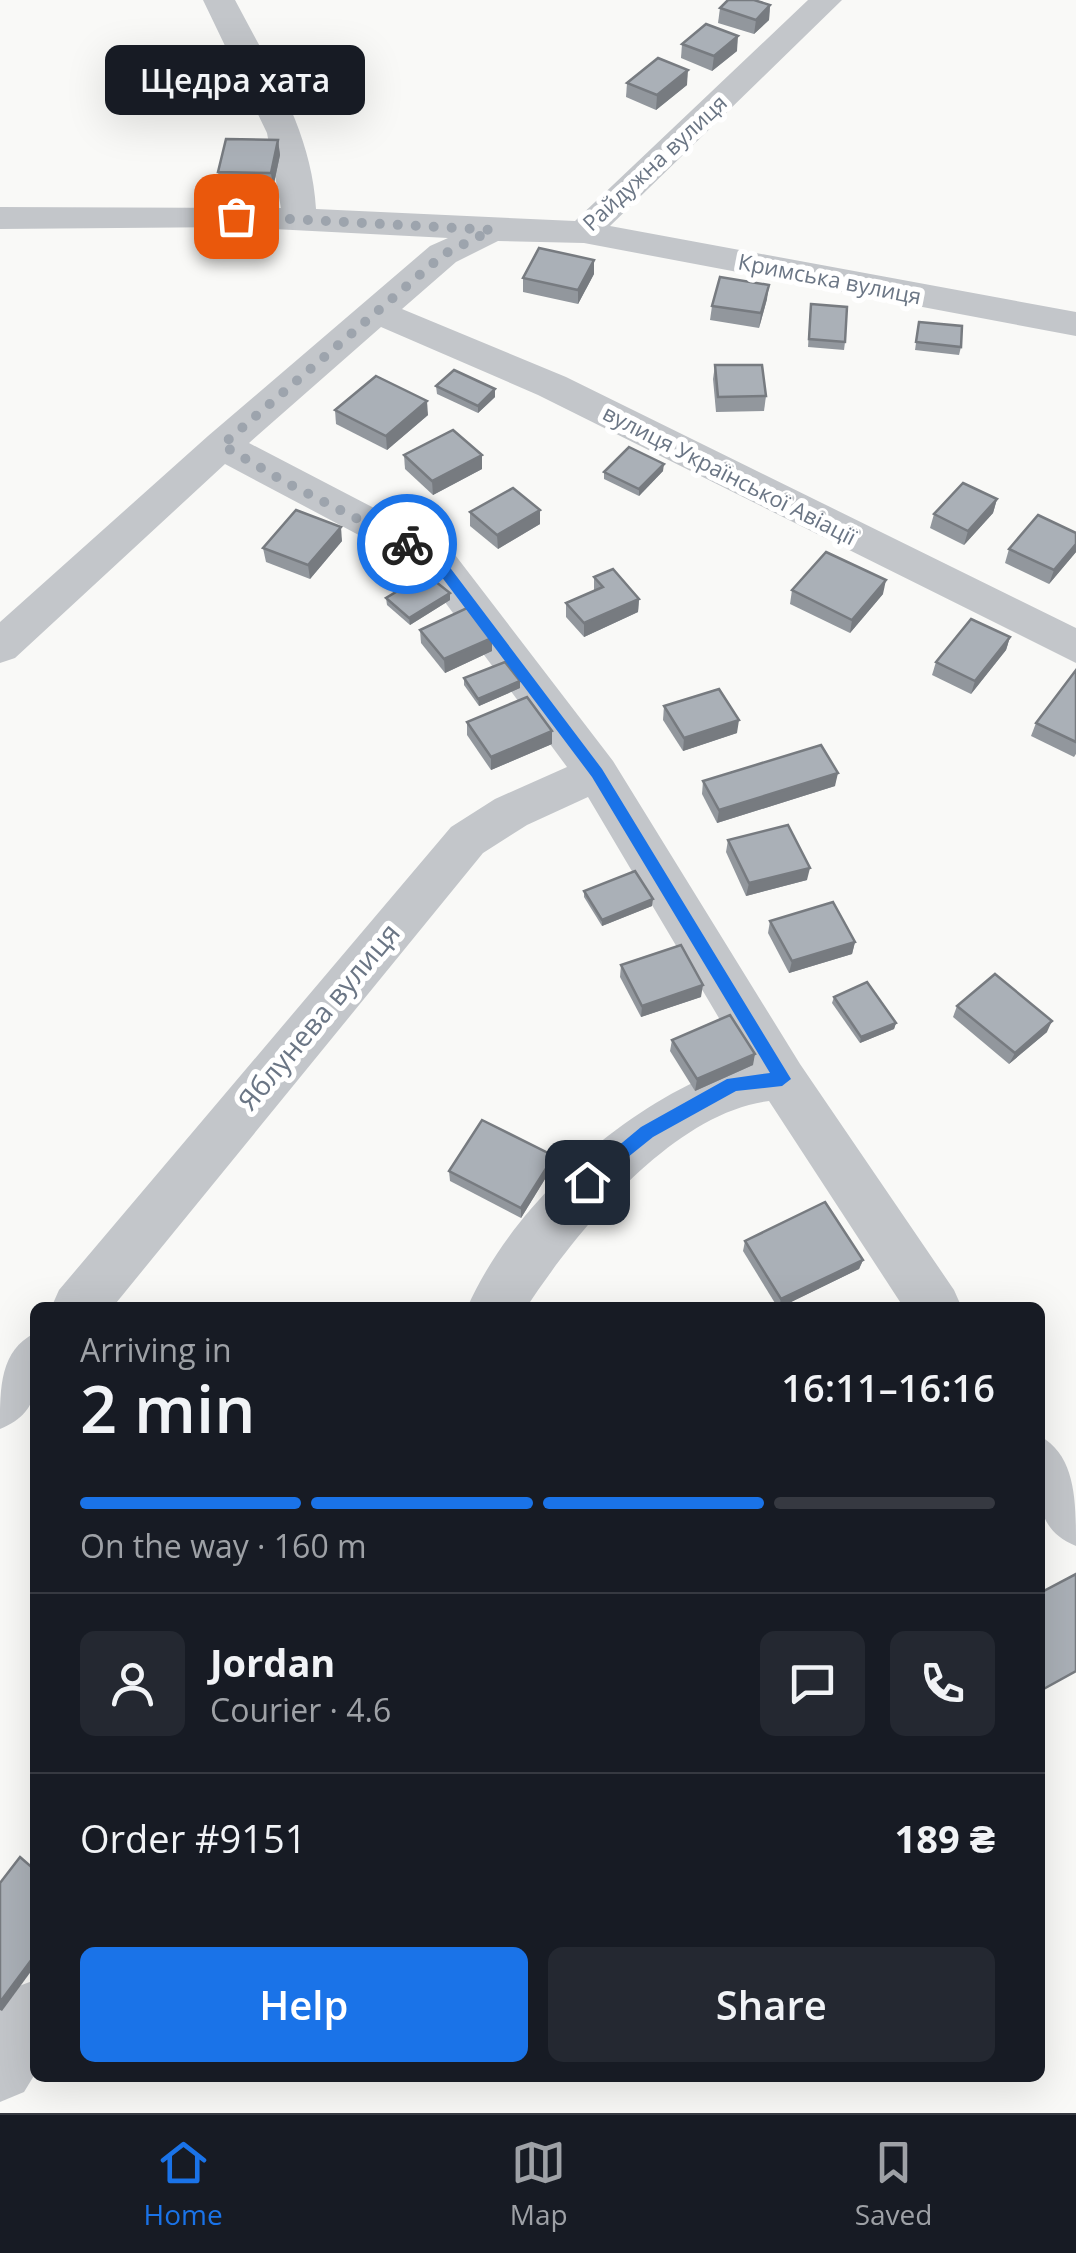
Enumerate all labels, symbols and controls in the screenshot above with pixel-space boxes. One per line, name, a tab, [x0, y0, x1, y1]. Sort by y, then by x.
callout: Щедра хата	[106, 46, 366, 116]
text: Щедра хата	[140, 58, 330, 101]
street label: Райдужна вулиця	[575, 87, 733, 237]
pin	[194, 174, 279, 259]
icon: bag	[209, 189, 264, 244]
street label: Кримська вулиця	[736, 246, 924, 310]
street label: вулиця Української Авіації	[598, 397, 862, 551]
courier	[357, 494, 457, 594]
icon: bike	[380, 517, 435, 572]
street label: Яблунева вулиця	[228, 914, 408, 1118]
pin	[545, 1140, 630, 1225]
icon: home	[560, 1155, 615, 1210]
text: Arriving in	[80, 1328, 232, 1371]
text: 16:11–16:16	[781, 1361, 995, 1413]
text: 2 min	[80, 1364, 255, 1452]
text: On the way · 160 m	[80, 1524, 367, 1567]
button: person	[80, 1631, 185, 1736]
button: chat	[760, 1631, 865, 1736]
button: phone	[890, 1631, 995, 1736]
text: Jordan	[210, 1636, 335, 1688]
text: Courier · 4.6	[210, 1688, 391, 1731]
text: Order #9151	[80, 1812, 307, 1864]
text: 189 ₴	[895, 1812, 995, 1864]
button: Help	[80, 1947, 528, 2062]
button: Share	[548, 1947, 995, 2062]
tab: Home	[144, 2135, 223, 2233]
tab: Map	[510, 2135, 568, 2233]
tab: Saved	[855, 2135, 932, 2233]

